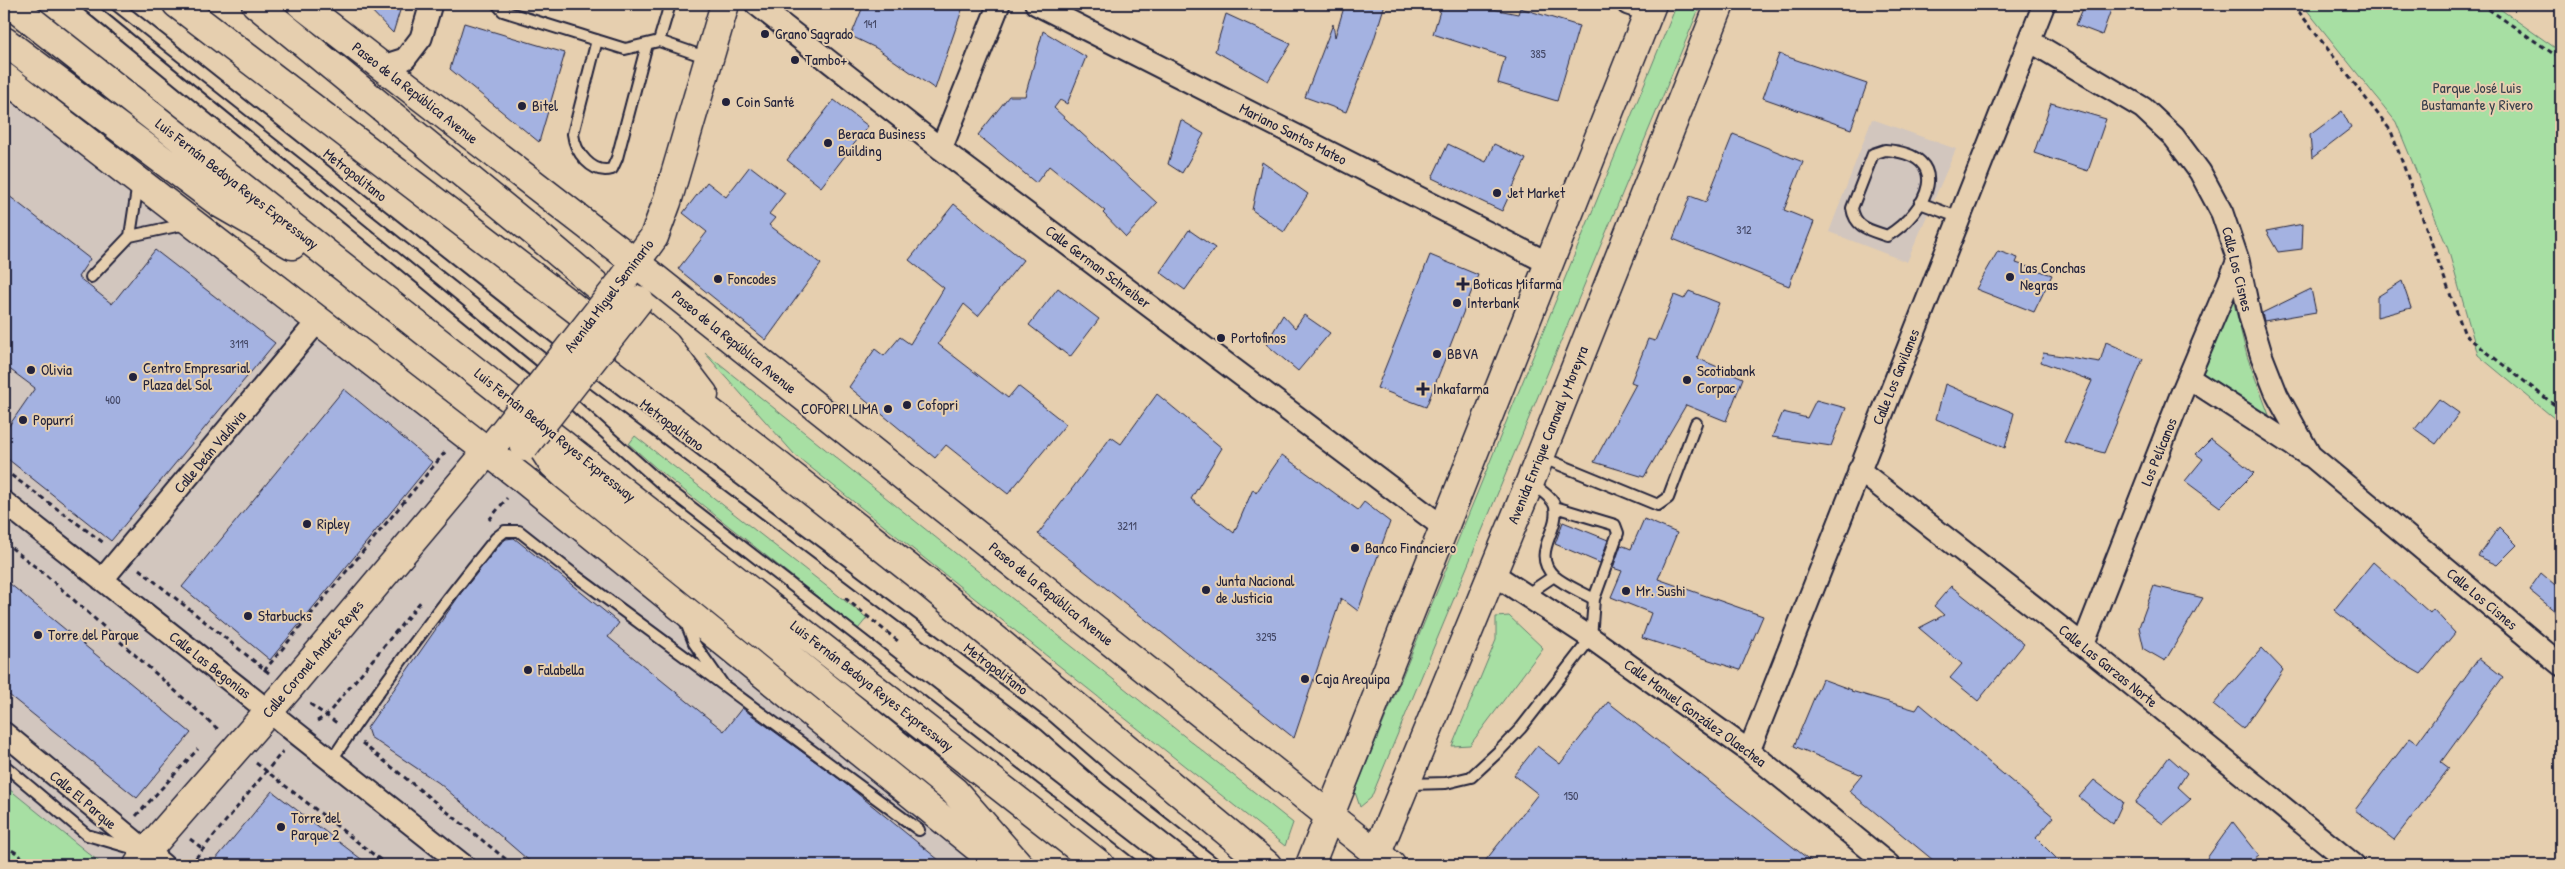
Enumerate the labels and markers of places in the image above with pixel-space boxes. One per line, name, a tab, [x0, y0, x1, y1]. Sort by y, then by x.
place label: Grano Sagrado	[775, 23, 853, 44]
marker: Grano Sagrado	[759, 28, 771, 40]
place label: Tambo+	[805, 49, 848, 70]
marker: Tambo+	[789, 54, 801, 66]
place label: Coin Santé	[736, 91, 795, 112]
place label: Bitel	[532, 95, 558, 116]
marker: Coin Santé	[720, 96, 732, 108]
marker: Bitel	[516, 100, 528, 112]
place label: Beraca Business Building	[838, 123, 926, 161]
marker: Beraca Business Building	[822, 137, 834, 149]
place label: Jet Market	[1507, 182, 1566, 203]
marker: Jet Market	[1491, 187, 1503, 199]
place label: Las Conchas Negras	[2020, 257, 2086, 295]
place label: Foncodes	[727, 268, 776, 289]
marker: Las Conchas Negras	[2004, 271, 2016, 283]
marker: Foncodes	[712, 273, 724, 285]
place label: Boticas Mifarma	[1473, 273, 1562, 294]
marker: Boticas Mifarma	[1457, 278, 1469, 290]
place label: Interbank	[1467, 292, 1519, 313]
marker: Interbank	[1451, 297, 1463, 309]
place label: Portofinos	[1231, 327, 1286, 348]
marker: Portofinos	[1215, 332, 1227, 344]
place label: BBVA	[1447, 343, 1479, 364]
marker: BBVA	[1431, 348, 1443, 360]
place label: Centro Empresarial Plaza del Sol	[143, 357, 250, 395]
place label: Olivia	[41, 359, 72, 380]
place label: Scotiabank Corpac	[1697, 360, 1755, 398]
marker: Olivia	[25, 364, 37, 376]
marker: Centro Empresarial Plaza del Sol	[127, 371, 139, 383]
marker: Scotiabank Corpac	[1681, 374, 1693, 386]
place label: Inkafarma	[1433, 378, 1489, 399]
marker: Inkafarma	[1417, 383, 1429, 395]
place label: Cofopri	[917, 394, 958, 415]
place label: COFOPRI LIMA	[801, 398, 879, 419]
marker: Cofopri	[901, 399, 913, 411]
marker: COFOPRI LIMA	[882, 403, 894, 415]
place label: Popurrí	[33, 409, 74, 430]
marker: Popurrí	[17, 414, 29, 426]
place label: Ripley	[317, 513, 350, 534]
marker: Ripley	[301, 518, 313, 530]
place label: Banco Financiero	[1365, 537, 1456, 558]
marker: Banco Financiero	[1349, 542, 1361, 554]
place label: Junta Nacional de Justicia	[1216, 570, 1295, 608]
place label: Mr. Sushi	[1636, 580, 1686, 601]
marker: Junta Nacional de Justicia	[1200, 584, 1212, 596]
marker: Mr. Sushi	[1620, 585, 1632, 597]
place label: Starbucks	[258, 605, 312, 626]
marker: Starbucks	[242, 610, 254, 622]
place label: Torre del Parque	[48, 624, 139, 645]
marker: Torre del Parque	[32, 629, 44, 641]
place label: Falabella	[537, 659, 584, 680]
marker: Falabella	[522, 664, 534, 676]
place label: Caja Arequipa	[1315, 668, 1390, 689]
marker: Caja Arequipa	[1299, 673, 1311, 685]
place label: Torre del Parque 2	[291, 807, 341, 845]
marker: Torre del Parque 2	[275, 821, 287, 833]

